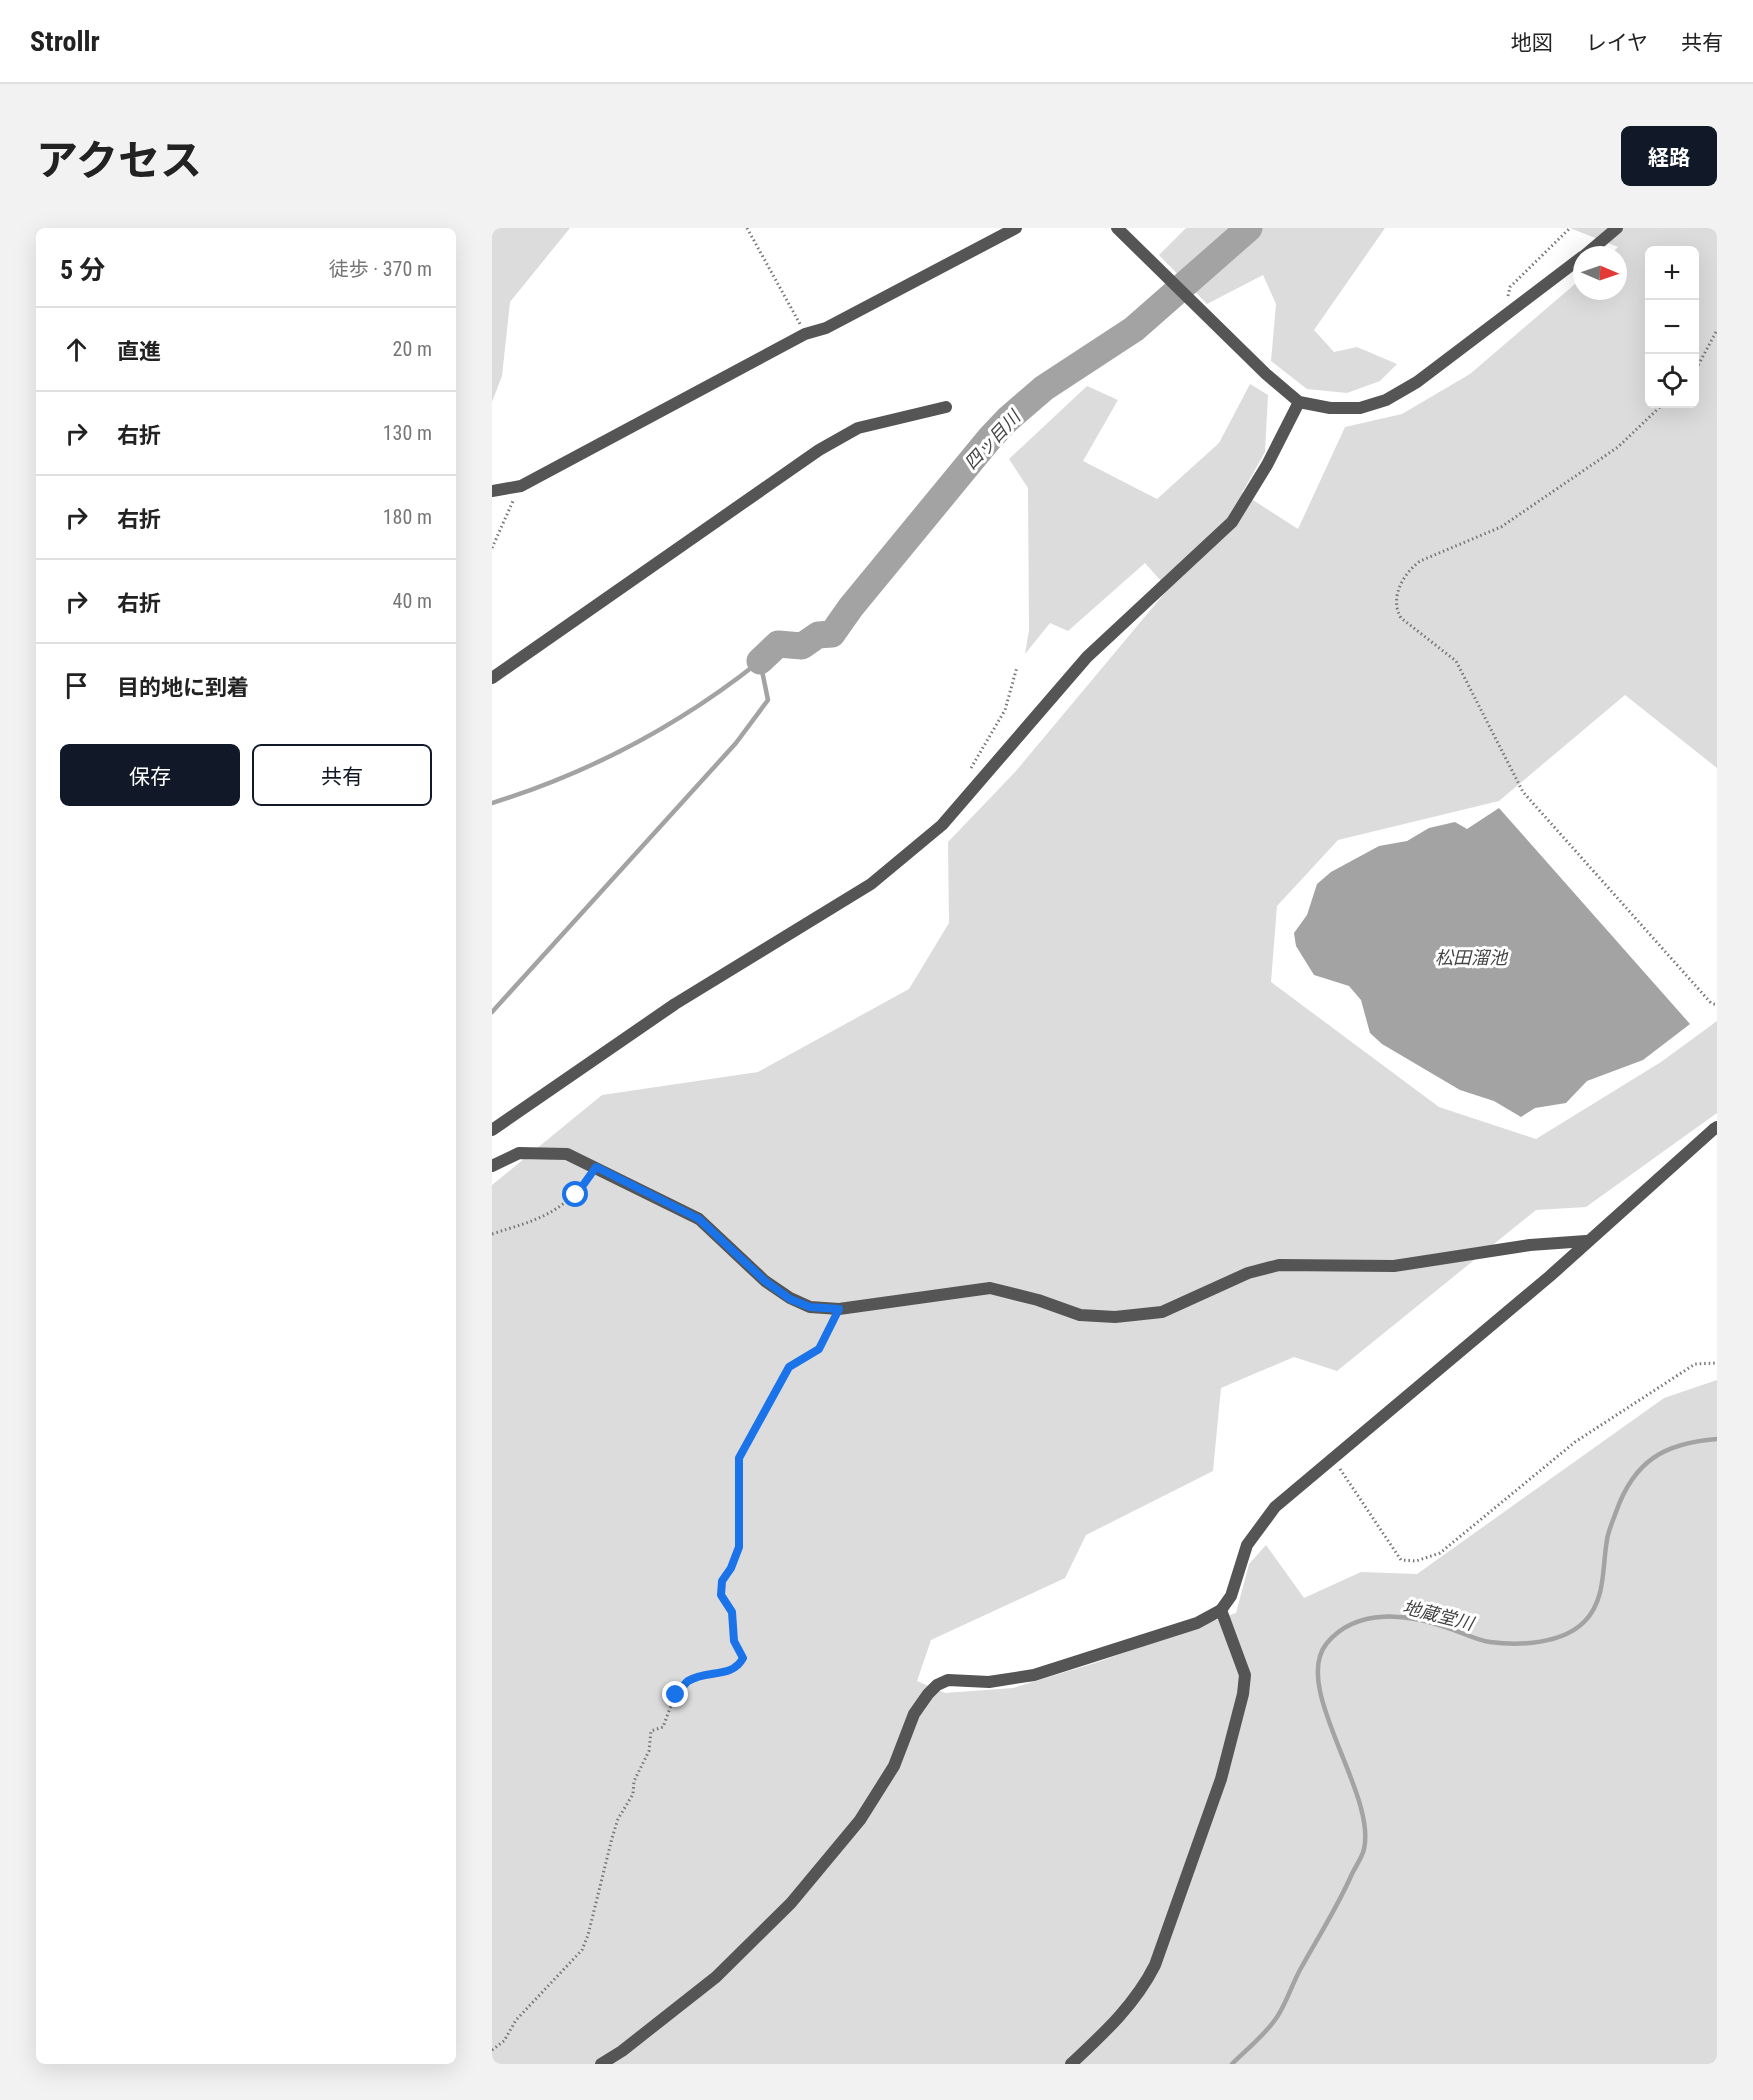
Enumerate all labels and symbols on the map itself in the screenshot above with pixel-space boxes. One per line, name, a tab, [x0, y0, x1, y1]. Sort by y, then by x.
north arrow	[1573, 246, 1627, 300]
water label: 四ッ目川	[960, 405, 1026, 473]
water label: 松田溜池	[1435, 947, 1509, 968]
route start	[562, 1181, 588, 1207]
water label: 地蔵堂川	[1401, 1596, 1477, 1634]
route end	[662, 1681, 688, 1707]

